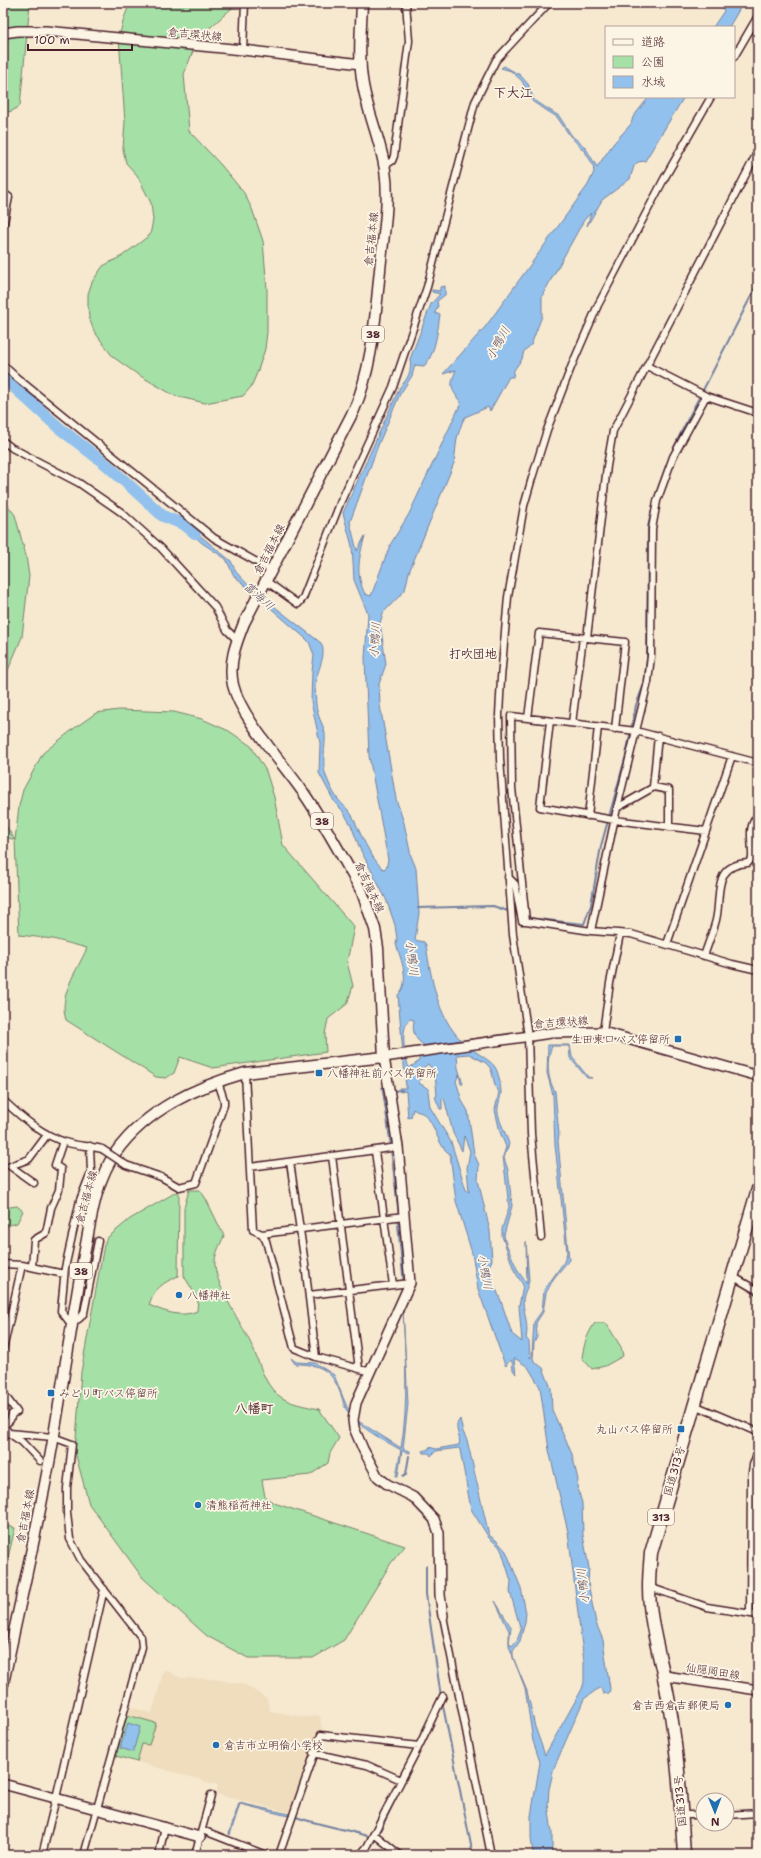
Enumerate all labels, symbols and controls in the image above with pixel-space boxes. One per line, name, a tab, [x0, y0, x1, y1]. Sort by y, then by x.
street label: 倉吉環状線	[167, 25, 223, 44]
scale bar	[28, 26, 132, 52]
legend	[605, 26, 735, 98]
text: 100 m	[34, 32, 70, 48]
text: 道路	[641, 34, 665, 50]
text: 公園	[641, 54, 665, 70]
text: 水域	[641, 74, 665, 90]
district label: 下大江	[493, 84, 533, 101]
street label: 倉吉福本線	[361, 211, 382, 267]
water label: 小鴨川	[482, 323, 514, 363]
road number: 38	[362, 326, 384, 342]
street label: 倉吉福本線	[250, 521, 289, 577]
water label: 富海川	[240, 578, 278, 614]
water label: 小鴨川	[366, 621, 384, 659]
district label: 打吹団地	[449, 646, 497, 662]
road number: 38	[311, 813, 333, 829]
street label: 倉吉福本線	[351, 859, 388, 915]
water label: 小鴨川	[402, 939, 422, 977]
street label: 倉吉環状線	[533, 1013, 589, 1032]
place label: 生田東口バス停留所	[571, 1032, 670, 1047]
marker: 生田東口バス停留所	[673, 1034, 683, 1044]
place label: 八幡神社前バス停留所	[327, 1066, 437, 1081]
marker: 八幡神社前バス停留所	[314, 1068, 324, 1078]
street label: 倉吉福本線	[72, 1169, 101, 1226]
water label: 小鴨川	[474, 1253, 496, 1291]
road number: 38	[70, 1263, 92, 1279]
place label: 八幡神社	[187, 1288, 231, 1303]
marker: 八幡神社	[174, 1290, 184, 1300]
place label: みどり町バス停留所	[59, 1386, 158, 1401]
marker: みどり町バス停留所	[46, 1388, 56, 1398]
district label: 八幡町	[234, 1400, 274, 1417]
place label: 丸山バス停留所	[596, 1422, 673, 1437]
marker: 丸山バス停留所	[676, 1424, 686, 1434]
street label: 国道313号	[660, 1444, 689, 1498]
street label: 倉吉福本線	[13, 1488, 38, 1545]
place label: 清熊稲荷神社	[206, 1498, 272, 1513]
marker: 清熊稲荷神社	[193, 1500, 203, 1510]
road number: 313	[648, 1509, 674, 1525]
water label: 小鴨川	[573, 1567, 593, 1605]
street label: 仙隠岡田線	[685, 1660, 741, 1683]
place label: 倉吉西倉吉郵便局	[632, 1698, 720, 1713]
marker: 倉吉西倉吉郵便局	[723, 1700, 733, 1710]
place label: 倉吉市立明倫小学校	[224, 1738, 323, 1753]
marker: 倉吉市立明倫小学校	[211, 1740, 221, 1750]
street label: 国道313号	[671, 1774, 690, 1827]
north arrow	[695, 1792, 735, 1832]
text: N	[710, 1814, 720, 1829]

